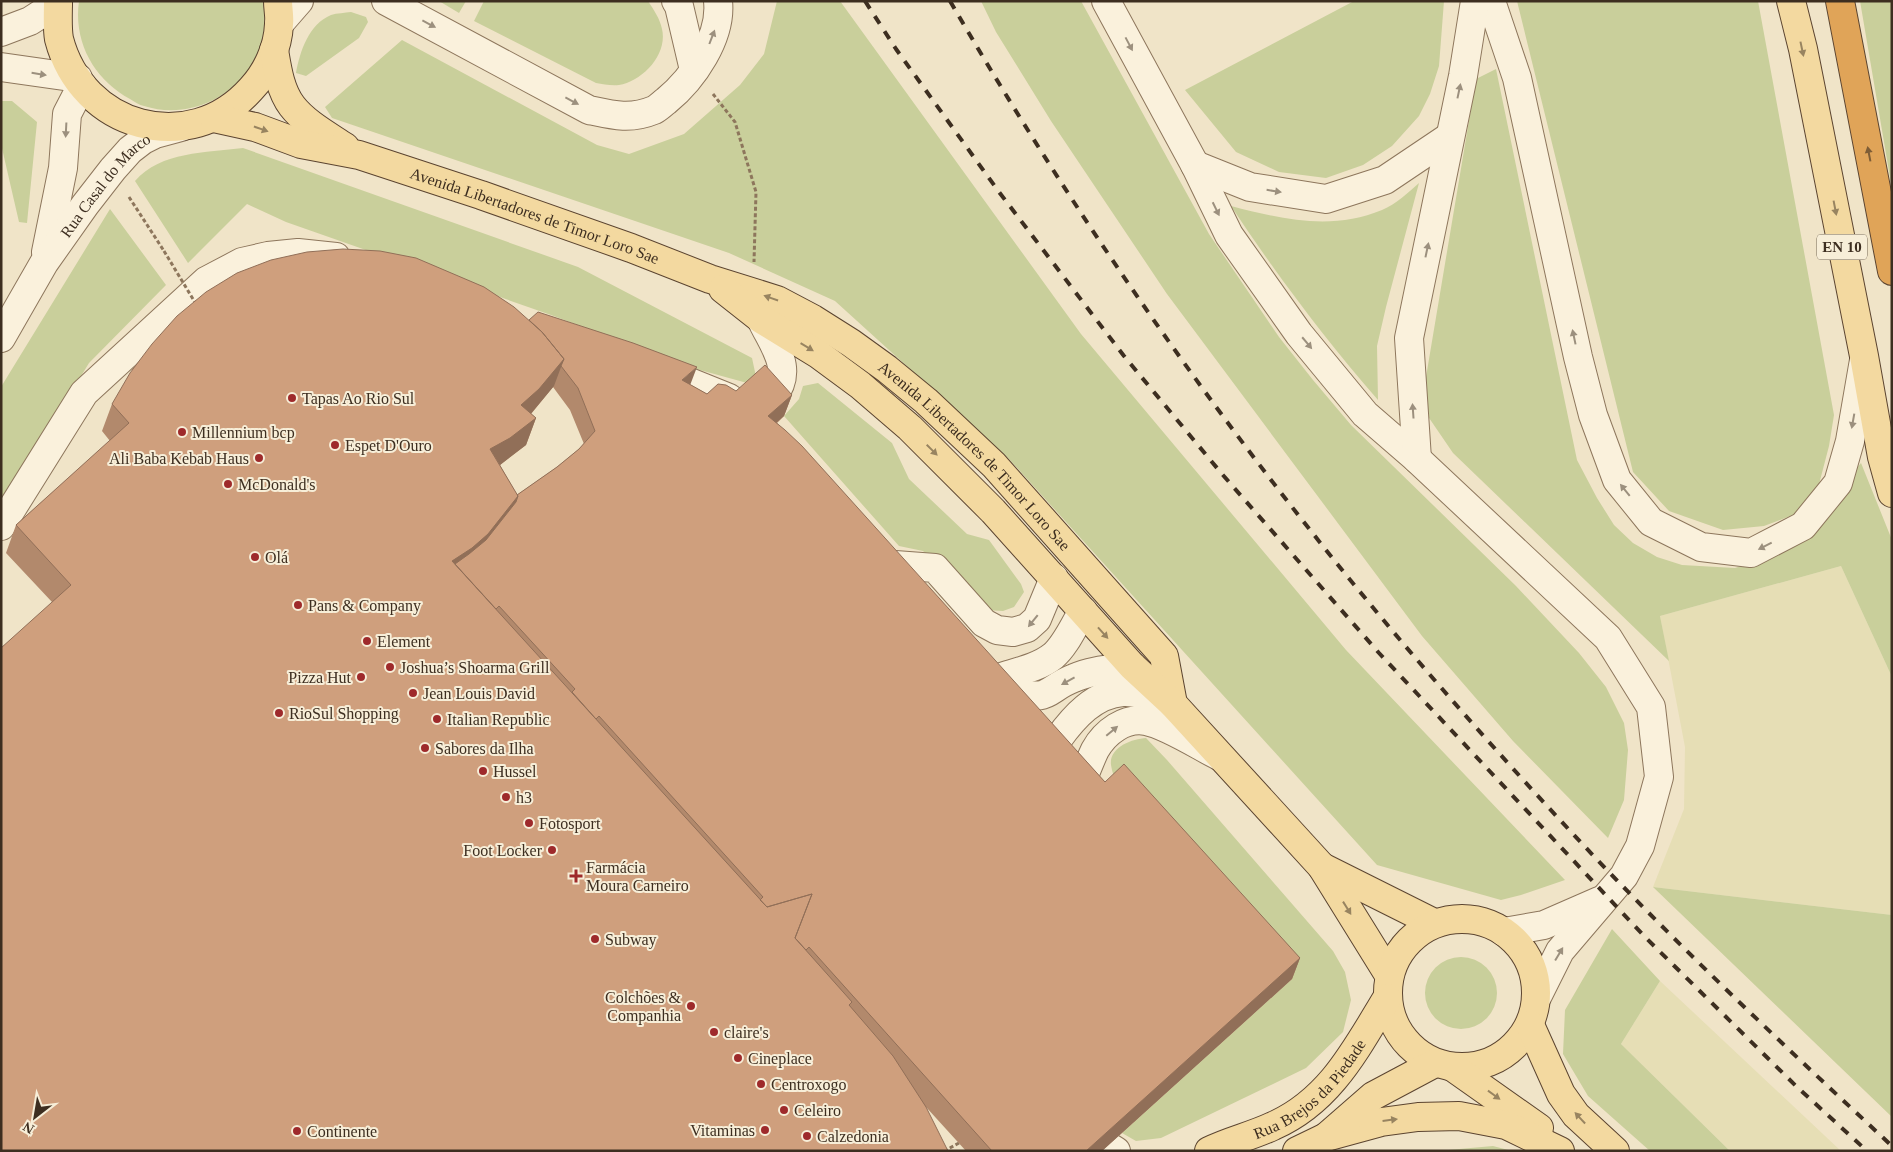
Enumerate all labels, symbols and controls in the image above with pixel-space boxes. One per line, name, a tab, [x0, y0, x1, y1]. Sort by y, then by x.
one-way arrow	[422, 20, 435, 29]
one-way arrow	[708, 30, 716, 44]
one-way arrow	[1125, 37, 1133, 51]
one-way arrow	[1799, 41, 1807, 57]
one-way arrow	[32, 70, 48, 78]
one-way arrow	[1455, 84, 1463, 99]
one-way arrow	[564, 97, 579, 105]
one-way arrow	[62, 122, 70, 138]
one-way arrow	[254, 126, 269, 134]
street label: Rua Casal do Marco	[57, 129, 153, 240]
one-way arrow	[1865, 146, 1873, 162]
street label: Avenida Libertadores de Timor Loro Sae	[408, 164, 662, 267]
one-way arrow	[1266, 187, 1282, 195]
one-way arrow	[1831, 200, 1839, 216]
one-way arrow	[1212, 201, 1220, 216]
road number: EN 10	[1817, 234, 1867, 260]
one-way arrow	[1424, 242, 1432, 258]
one-way arrow	[763, 294, 778, 302]
one-way arrow	[1569, 329, 1577, 345]
one-way arrow	[1301, 337, 1312, 350]
one-way arrow	[801, 343, 814, 352]
street label: Avenida Libertadores de Timor Loro Sae	[876, 357, 1074, 553]
place label: Tapas Ao Rio Sul	[302, 390, 415, 408]
marker: Tapas Ao Rio Sul	[286, 392, 298, 404]
one-way arrow	[1409, 402, 1417, 418]
one-way arrow	[1849, 413, 1857, 429]
place label: Millennium bcp	[192, 424, 295, 442]
marker: Millennium bcp	[176, 426, 188, 438]
place label: Espet D'Ouro	[345, 437, 432, 455]
marker: Espet D'Ouro	[329, 439, 341, 451]
one-way arrow	[926, 444, 938, 456]
place label: Ali Baba Kebab Haus	[109, 450, 249, 467]
marker: Ali Baba Kebab Haus	[253, 452, 265, 464]
place label: McDonald's	[238, 476, 316, 493]
marker: McDonald's	[222, 478, 234, 490]
one-way arrow	[1620, 484, 1631, 497]
one-way arrow	[1757, 542, 1772, 550]
place label: Olá	[265, 549, 288, 566]
marker: Olá	[249, 551, 261, 563]
place label: Pans & Company	[308, 597, 421, 615]
marker: Pans & Company	[292, 599, 304, 611]
one-way arrow	[1027, 615, 1038, 628]
one-way arrow	[1097, 627, 1109, 639]
place label: Element	[377, 633, 431, 650]
marker: Element	[361, 635, 373, 647]
place label: Joshua’s Shoarma Grill	[400, 659, 550, 676]
marker: Joshua’s Shoarma Grill	[384, 661, 396, 673]
place label: Pizza Hut	[288, 669, 352, 686]
marker: Pizza Hut	[355, 671, 367, 683]
one-way arrow	[1062, 677, 1075, 686]
place label: Jean Louis David	[423, 685, 535, 702]
marker: Jean Louis David	[407, 687, 419, 699]
place label: RioSul Shopping	[289, 705, 399, 723]
marker: RioSul Shopping	[273, 707, 285, 719]
place label: Italian Republic	[447, 711, 550, 729]
marker: Italian Republic	[431, 713, 443, 725]
one-way arrow	[1106, 725, 1119, 736]
place label: Sabores da Ilha	[435, 740, 534, 757]
marker: Sabores da Ilha	[419, 742, 431, 754]
place label: Hussel	[493, 763, 537, 780]
marker: Hussel	[477, 765, 489, 777]
place label: h3	[516, 789, 532, 806]
marker: h3	[500, 791, 512, 803]
place label: Fotosport	[539, 815, 601, 833]
marker: Fotosport	[523, 817, 535, 829]
place label: Foot Locker	[463, 842, 543, 859]
marker: Foot Locker	[546, 844, 558, 856]
place label: Farmácia Moura Carneiro	[586, 859, 689, 894]
marker: Farmácia Moura Carneiro	[570, 870, 582, 882]
one-way arrow	[1343, 902, 1352, 915]
place label: Subway	[605, 931, 657, 949]
marker: Subway	[589, 933, 601, 945]
one-way arrow	[1555, 948, 1564, 961]
place label: Colchões & Companhia	[605, 989, 682, 1025]
marker: Colchões & Companhia	[685, 1000, 697, 1012]
place label: claire's	[724, 1024, 769, 1041]
marker: claire's	[708, 1026, 720, 1038]
street label: Rua Brejos da Piedade	[1251, 1036, 1369, 1142]
place label: Cineplace	[748, 1050, 812, 1068]
marker: Cineplace	[732, 1052, 744, 1064]
place label: Centroxogo	[771, 1076, 847, 1094]
marker: Centroxogo	[755, 1078, 767, 1090]
one-way arrow	[1487, 1090, 1500, 1101]
north arrow	[10, 1092, 60, 1142]
place label: Celeiro	[794, 1102, 841, 1119]
marker: Celeiro	[778, 1104, 790, 1116]
one-way arrow	[1574, 1112, 1586, 1124]
one-way arrow	[1383, 1116, 1399, 1124]
text: N	[20, 1119, 37, 1137]
place label: Vitaminas	[690, 1122, 755, 1139]
place label: Continente	[307, 1123, 377, 1140]
marker: Vitaminas	[759, 1124, 771, 1136]
marker: Continente	[291, 1125, 303, 1137]
place label: Calzedonia	[817, 1128, 889, 1145]
marker: Calzedonia	[801, 1130, 813, 1142]

